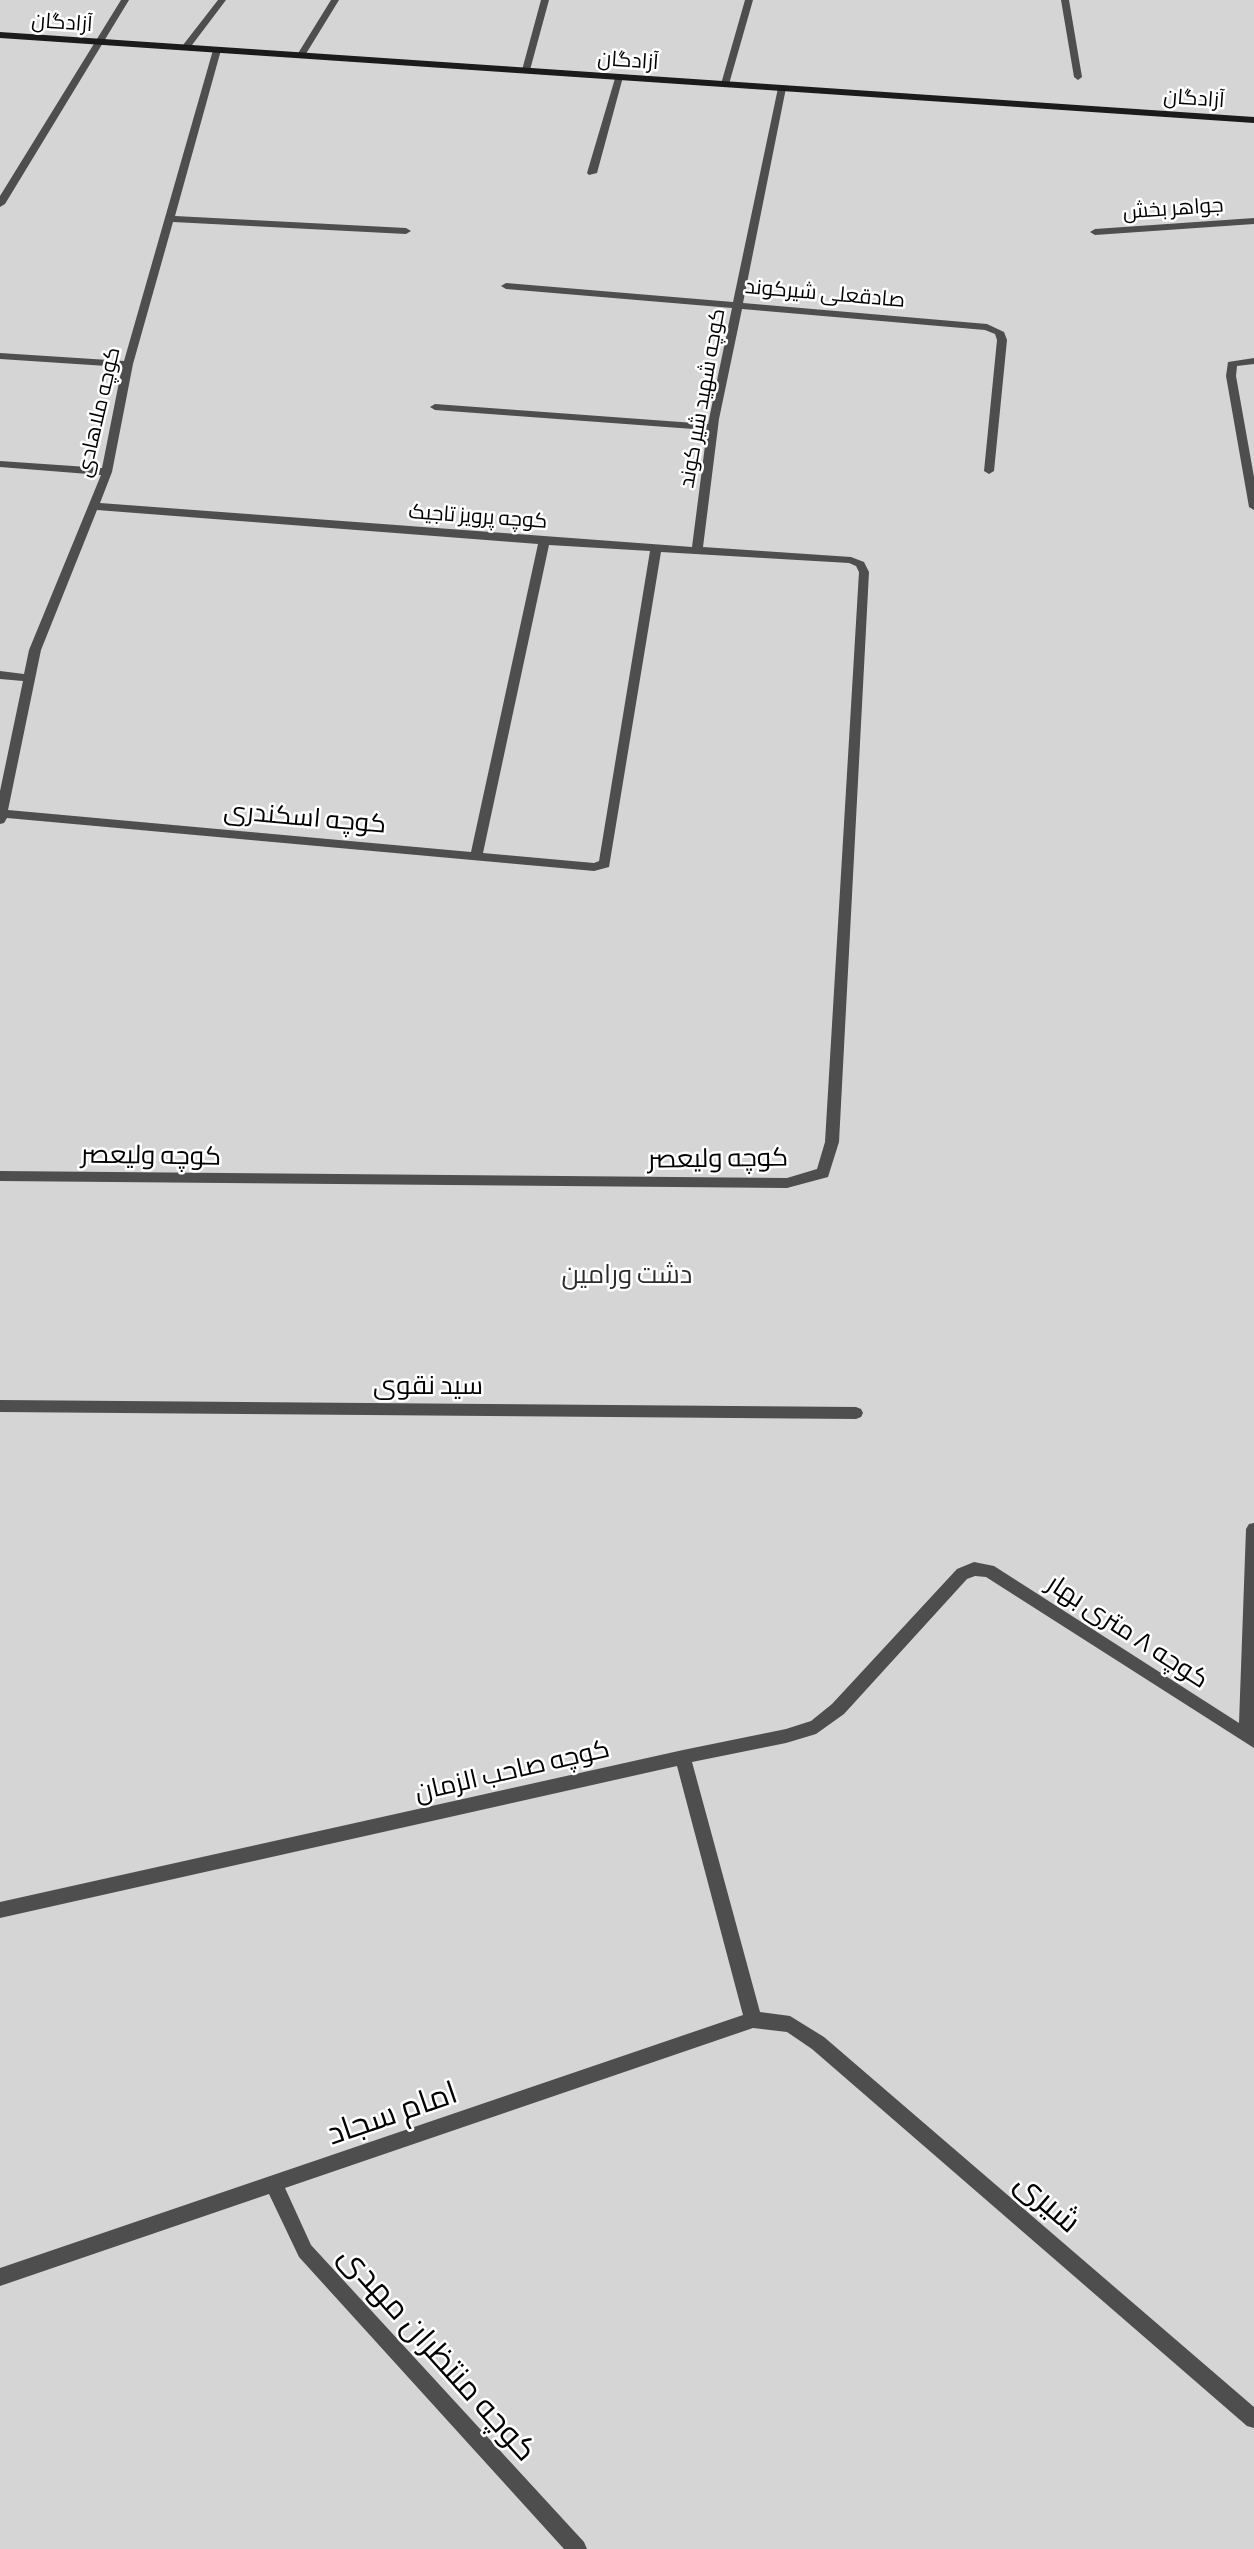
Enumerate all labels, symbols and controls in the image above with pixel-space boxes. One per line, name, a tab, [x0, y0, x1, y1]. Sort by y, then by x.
street label: آزادگان	[31, 7, 93, 37]
street label: آزادگان	[597, 45, 659, 75]
street label: آزادگان	[1163, 83, 1225, 113]
street label: جواهر بخش	[1122, 192, 1224, 224]
street label: صادقعلی شیرکوند	[744, 273, 906, 313]
street label: کوچه شهید شیر کوند	[674, 306, 730, 490]
street label: کوچه ملاهادی	[71, 345, 125, 479]
street label: کوچه پرویز تاجیک	[408, 499, 548, 533]
street label: کوچه اسکندری	[222, 794, 388, 840]
street label: کوچه ولیعصر	[81, 1138, 221, 1172]
street label: کوچه ولیعصر	[648, 1141, 788, 1175]
park label: دشت ورامین	[562, 1258, 692, 1290]
street label: سید نقوی	[373, 1369, 483, 1401]
street label: کوچه ۸ متری بهار	[1042, 1567, 1214, 1695]
street label: کوچه صاحب الزمان	[412, 1732, 612, 1808]
street label: امام سجاد	[322, 2073, 462, 2153]
street label: شیری	[1007, 2163, 1089, 2241]
street label: کوچه منتظران مهدی	[331, 2237, 545, 2469]

